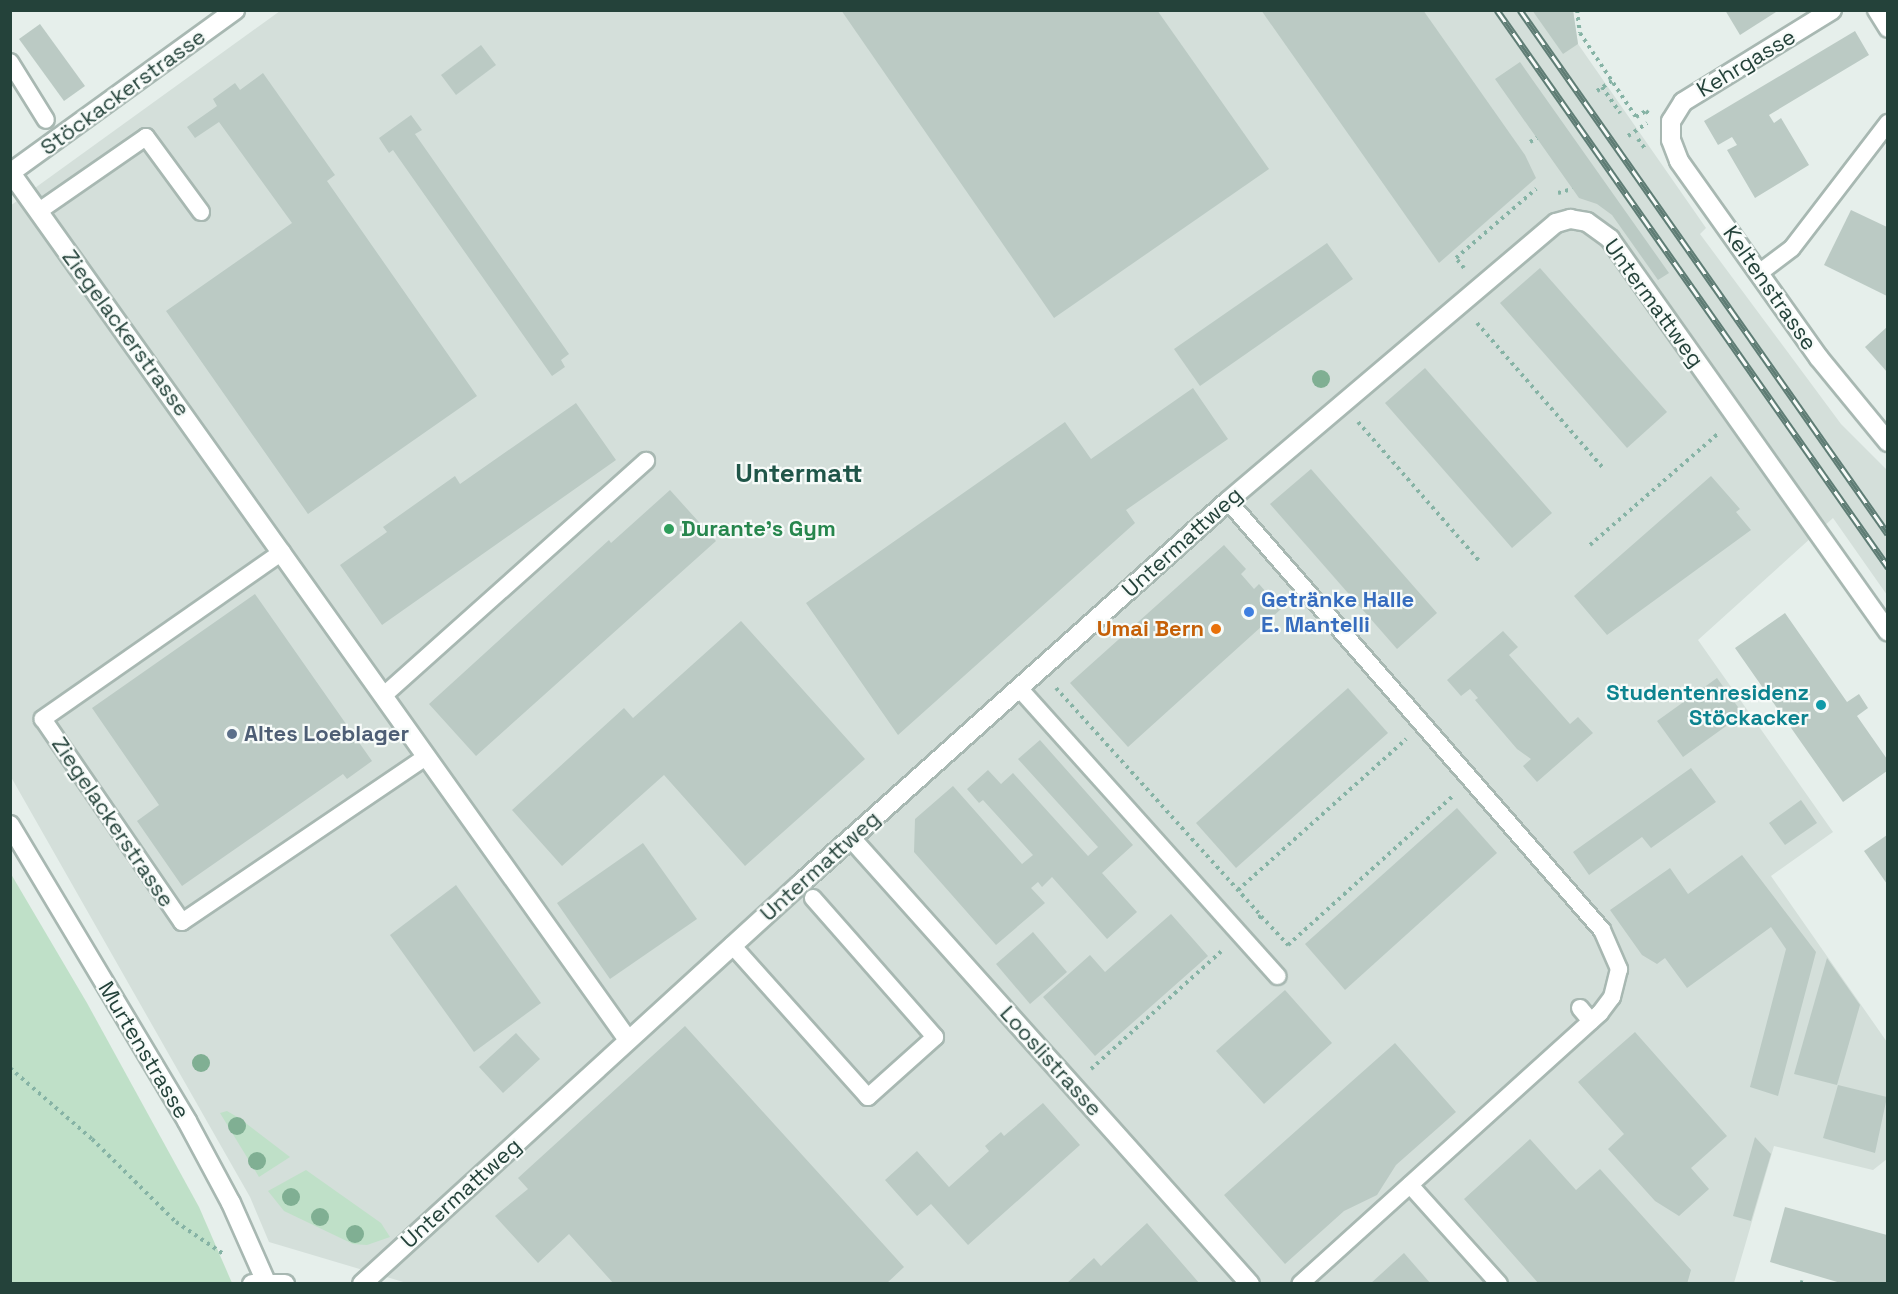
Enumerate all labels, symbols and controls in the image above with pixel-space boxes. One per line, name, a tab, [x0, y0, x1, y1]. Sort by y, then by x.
street label: Stöckackerstrasse	[35, 23, 211, 161]
street label: Kehrgasse	[1692, 23, 1800, 103]
street label: Keltenstrasse	[1717, 221, 1823, 355]
street label: Untermattweg	[1599, 234, 1709, 372]
street label: Ziegelackerstrasse	[57, 244, 195, 422]
district label: Untermatt	[735, 458, 863, 490]
street label: Untermattweg	[1117, 481, 1247, 603]
place label: Durante's Gym	[681, 516, 836, 542]
marker: Durante's Gym	[662, 522, 676, 536]
place label: Getränke Halle E. Mantelli	[1261, 586, 1414, 638]
marker: Getränke Halle E. Mantelli	[1242, 605, 1256, 619]
place label: Umai Bern	[1097, 616, 1204, 642]
marker: Umai Bern	[1209, 622, 1223, 636]
place label: Studentenresidenz Stöckacker	[1606, 679, 1809, 730]
marker: Studentenresidenz Stöckacker	[1814, 698, 1828, 712]
place label: Altes Loeblager	[244, 721, 409, 747]
marker: Altes Loeblager	[225, 727, 239, 741]
street label: Ziegelackerstrasse	[46, 732, 180, 912]
street label: Untermattweg	[755, 805, 885, 927]
street label: Murtenstrasse	[93, 977, 195, 1123]
street label: Looslistrasse	[994, 1000, 1108, 1122]
street label: Untermattweg	[396, 1132, 526, 1254]

